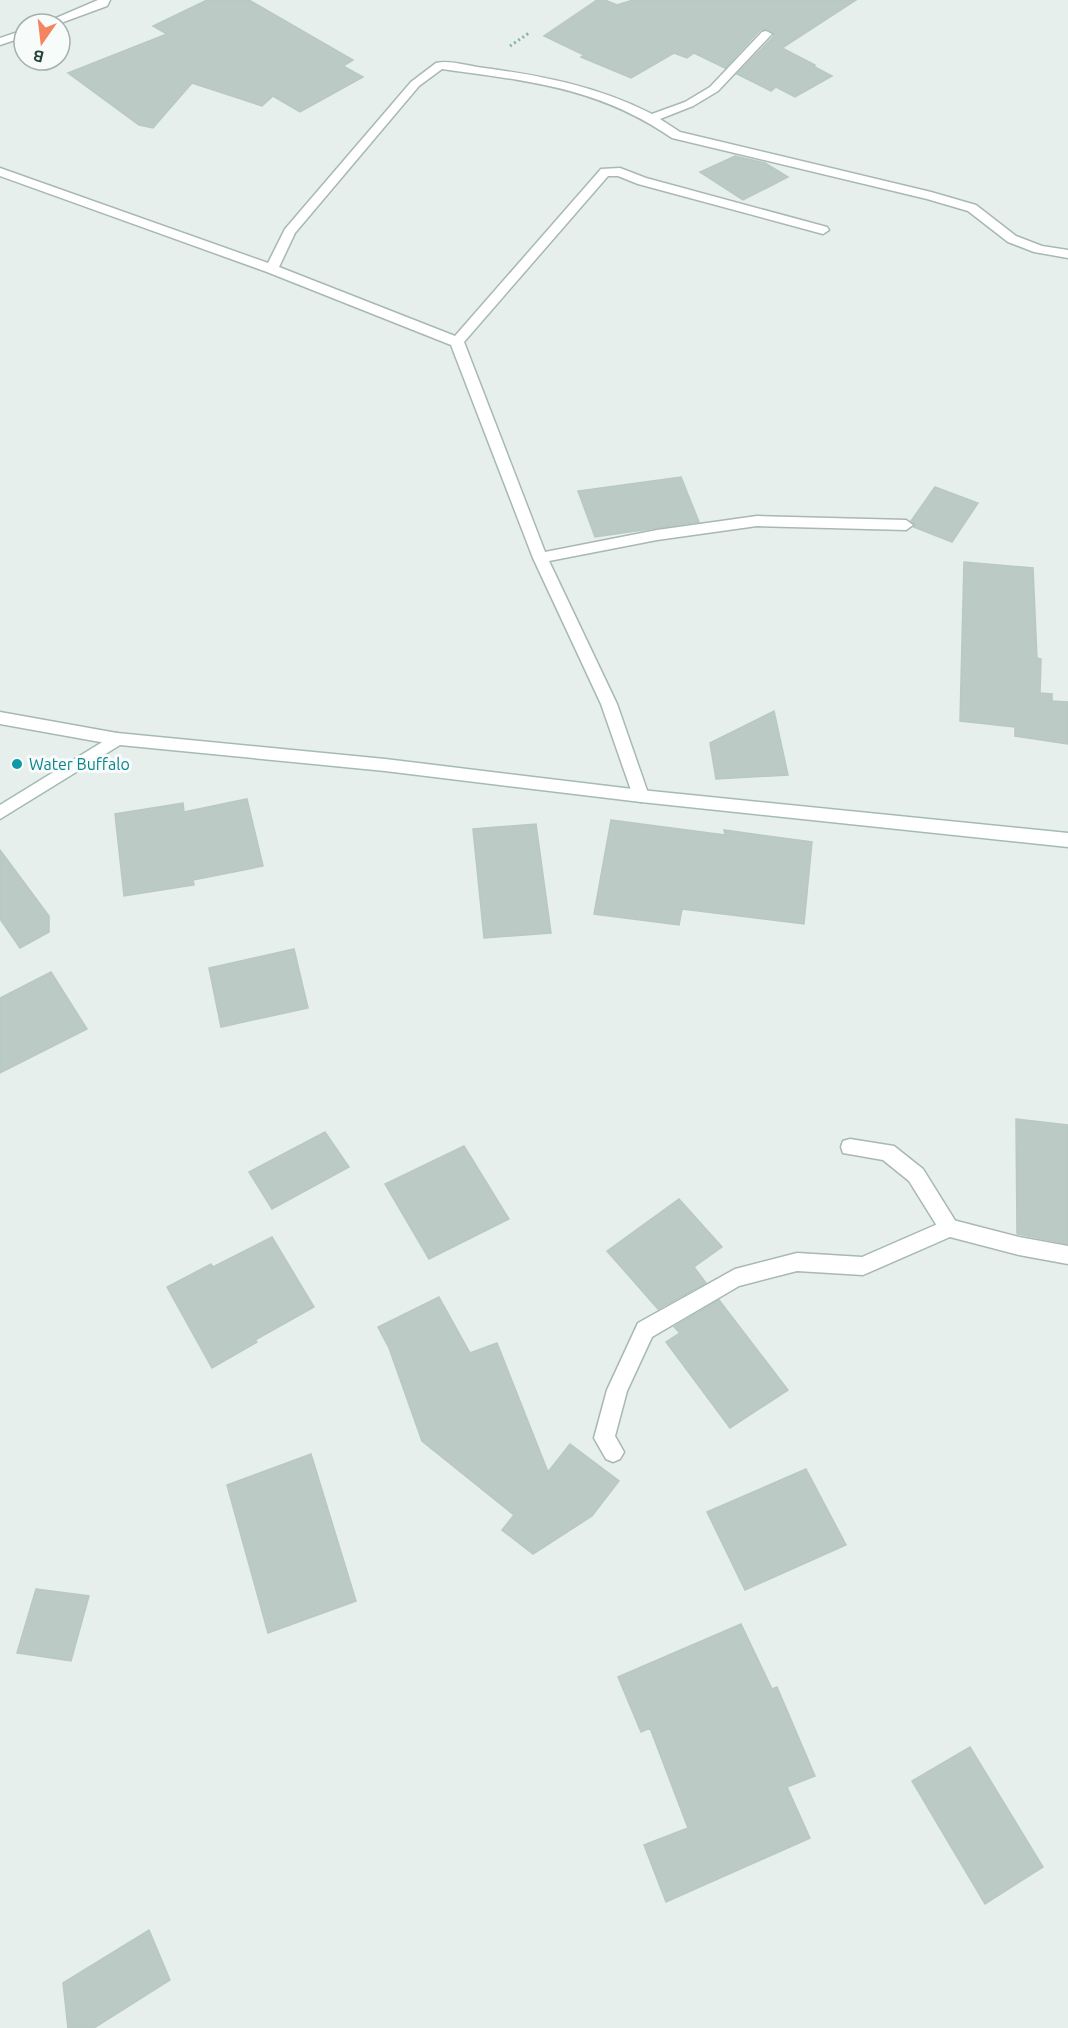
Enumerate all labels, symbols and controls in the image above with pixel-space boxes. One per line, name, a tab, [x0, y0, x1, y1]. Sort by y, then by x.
north arrow	[12, 12, 72, 72]
text: B	[31, 47, 46, 67]
place label: Water Buffalo	[29, 755, 130, 773]
marker: Water Buffalo	[10, 757, 24, 771]

